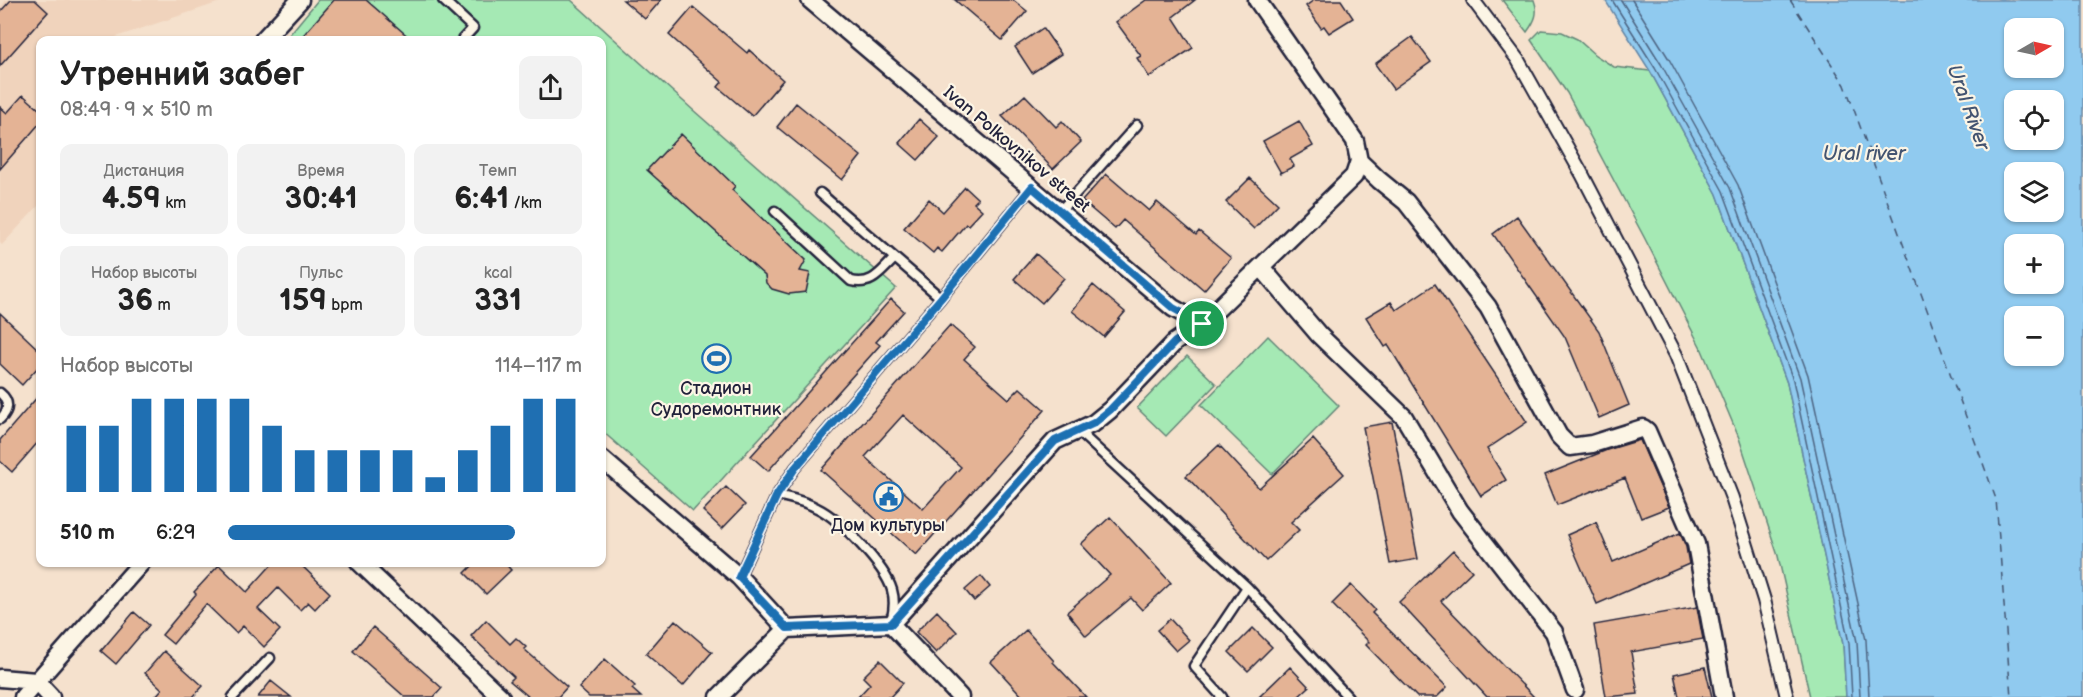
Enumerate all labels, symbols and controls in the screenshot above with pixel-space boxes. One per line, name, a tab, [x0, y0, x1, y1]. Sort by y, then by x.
north arrow	[2004, 18, 2064, 78]
map controls	[2004, 18, 2064, 366]
text: Утренний забег	[60, 55, 305, 95]
button: share	[519, 56, 582, 119]
water label: Ural River	[1942, 61, 1995, 155]
street label: Ivan Polkovnikov street	[939, 82, 1095, 217]
button: locate	[2004, 90, 2064, 150]
text: 08:49 · 9 × 510 m	[60, 98, 213, 122]
water label: Ural river	[1823, 142, 1907, 166]
text: Дистанция	[104, 162, 184, 181]
text: Время	[297, 162, 345, 181]
text: Темп	[479, 162, 517, 181]
button: layers	[2004, 162, 2064, 222]
text: 4.59	[102, 181, 161, 217]
text: 30:41	[284, 181, 358, 217]
text: 6:41	[454, 181, 509, 217]
text: km	[161, 194, 186, 213]
text: /km	[509, 194, 542, 213]
button: +	[2004, 234, 2064, 294]
text: Набор высоты	[91, 264, 197, 283]
text: Пульс	[299, 264, 343, 283]
text: kcal	[484, 264, 512, 283]
text: 36	[117, 283, 153, 319]
text: 159	[279, 283, 327, 319]
text: 331	[474, 283, 522, 319]
text: m	[153, 296, 171, 315]
text: bpm	[327, 296, 363, 315]
pin	[1176, 298, 1227, 349]
button: −	[2004, 306, 2064, 366]
icon: arrive	[1185, 307, 1218, 340]
sports icon: Стадион Судоремонтник	[700, 343, 732, 375]
text: Набор высоты	[60, 354, 193, 378]
text: 114–117 m	[495, 354, 582, 378]
place label: Стадион Судоремонтник	[651, 378, 782, 420]
public building icon: Дом культуры	[872, 480, 904, 512]
place label: Дом культуры	[831, 515, 945, 536]
text: 510 m	[60, 521, 115, 545]
text: 6:29	[156, 521, 196, 545]

